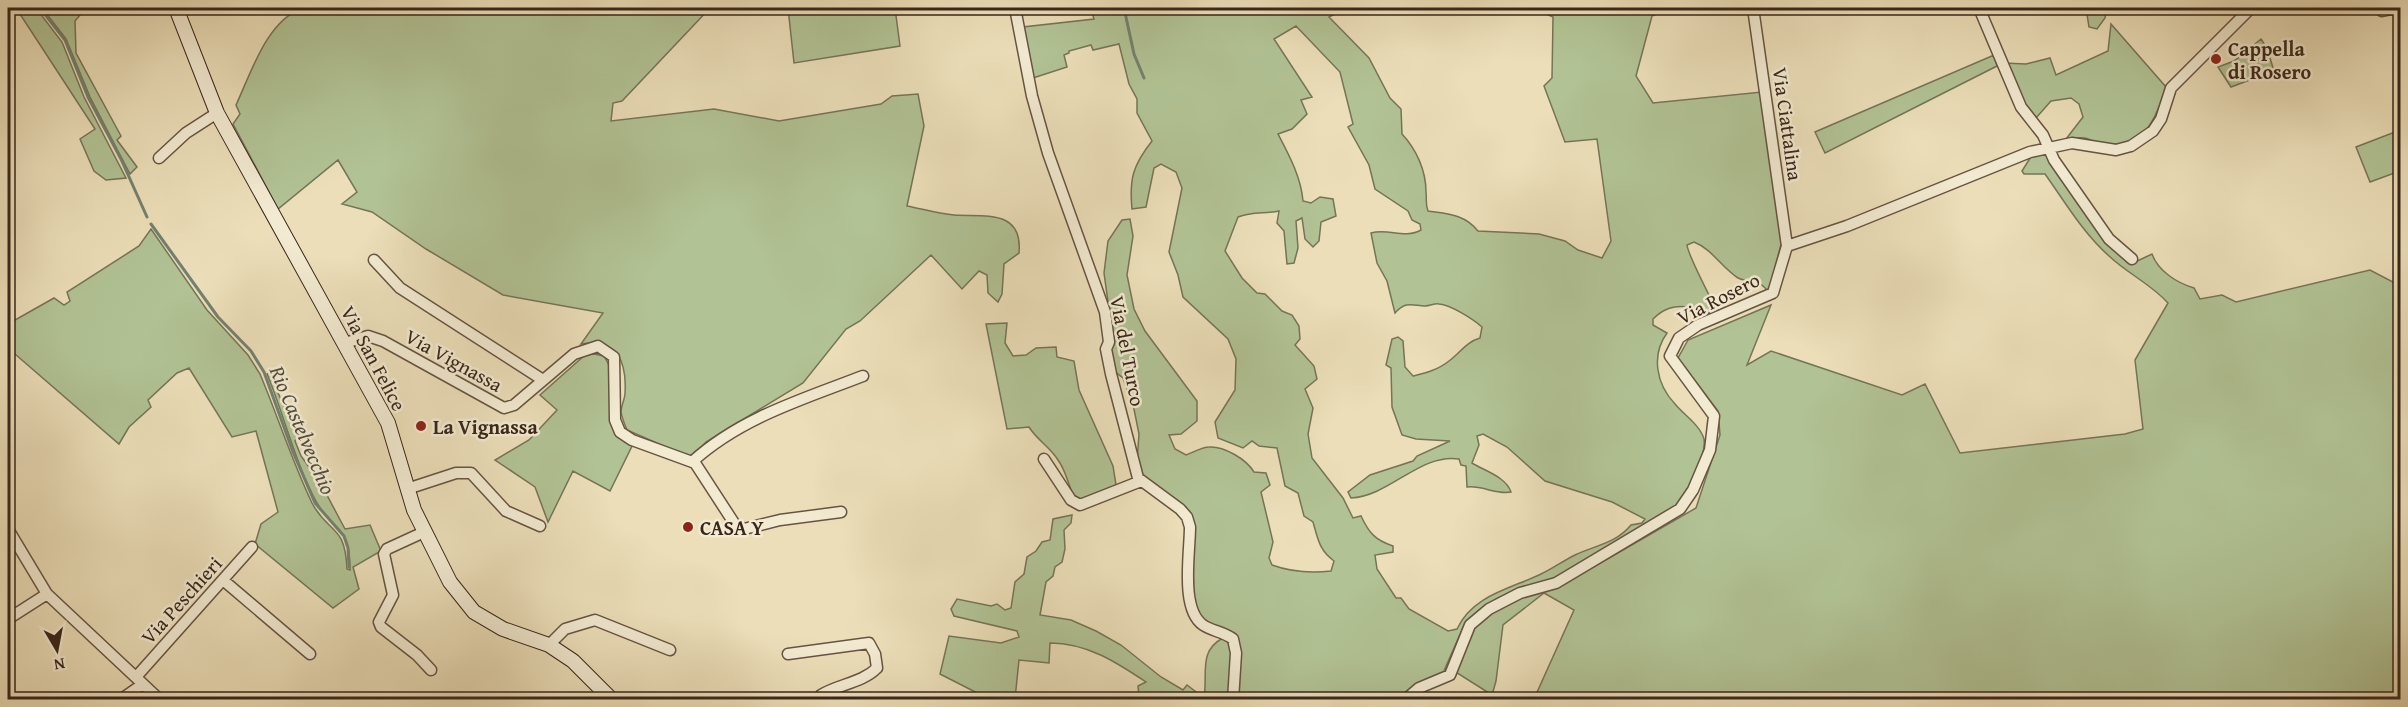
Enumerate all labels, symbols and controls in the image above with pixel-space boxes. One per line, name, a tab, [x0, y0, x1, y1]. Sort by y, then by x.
place label: Cappella di Rosero	[2228, 34, 2311, 86]
marker: Cappella di Rosero	[2209, 52, 2223, 66]
street label: Via Ciattalina	[1766, 66, 1810, 183]
street label: Via Rosero	[1671, 265, 1765, 331]
street label: Via del Turco	[1103, 293, 1153, 409]
street label: Via San Felice	[334, 300, 414, 416]
street label: Via Vignassa	[400, 321, 508, 399]
water label: Rio Castelvecchio	[262, 360, 344, 499]
place label: La Vignassa	[433, 412, 538, 441]
marker: La Vignassa	[414, 419, 428, 433]
place label: CASA Y	[700, 513, 764, 542]
marker: CASA Y	[681, 520, 695, 534]
street label: Via Peschieri	[134, 549, 229, 650]
north arrow	[27, 620, 87, 680]
text: N	[52, 652, 67, 678]

